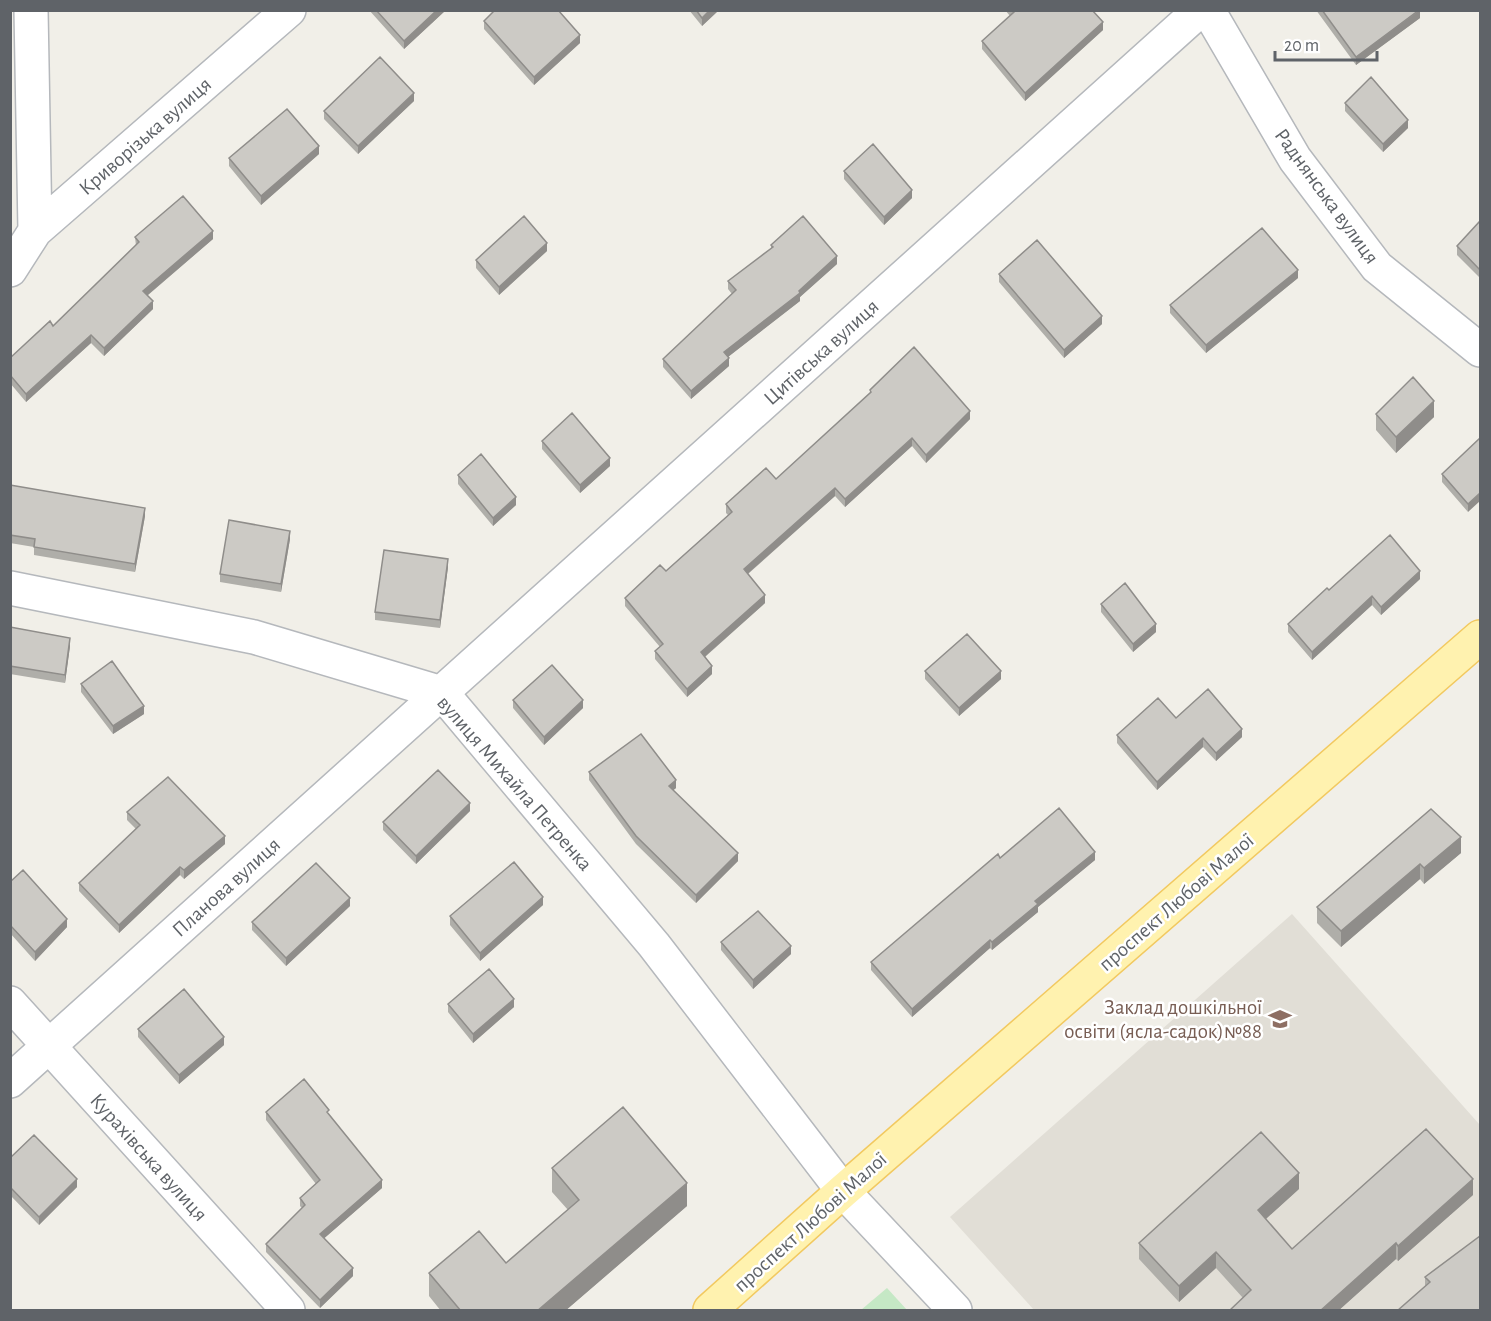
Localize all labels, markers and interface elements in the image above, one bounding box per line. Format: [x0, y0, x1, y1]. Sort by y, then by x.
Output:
scale bar [1275, 24, 1377, 62]
text: 20 m [1284, 37, 1319, 55]
street label: Криворізька вулиця [75, 73, 215, 199]
street label: Раднянська вулиця [1271, 125, 1383, 268]
street label: Цитівська вулиця [760, 296, 883, 409]
street label: вулиця Михайла Петренка [433, 692, 596, 875]
street label: проспект Любові Малої [1095, 830, 1258, 975]
street label: Планова вулиця [168, 834, 284, 941]
place label: Заклад дошкільної освіти (ясла-садок)№88 [1064, 997, 1262, 1042]
school or university icon: Заклад дошкільної освіти (ясла-садок)№88 [1267, 1006, 1293, 1032]
street label: Курахівська вулиця [86, 1089, 211, 1225]
street label: проспект Любові Малої [730, 1148, 891, 1296]

